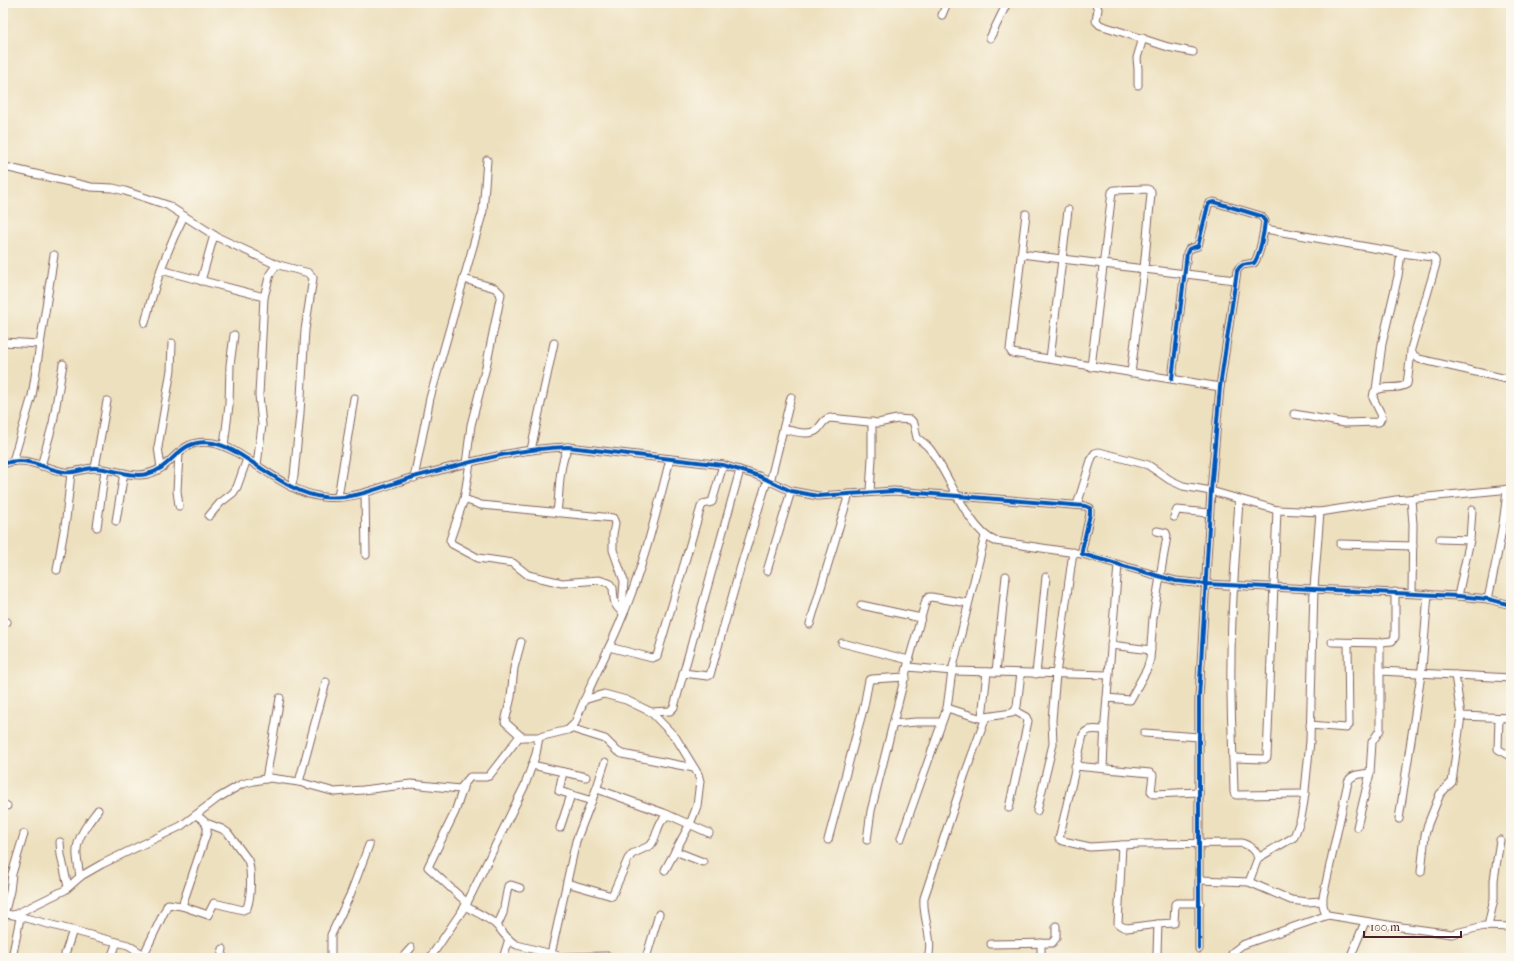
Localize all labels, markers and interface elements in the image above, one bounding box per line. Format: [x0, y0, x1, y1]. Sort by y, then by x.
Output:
scale bar [1364, 913, 1461, 939]
text: 100 m [1370, 920, 1400, 934]

